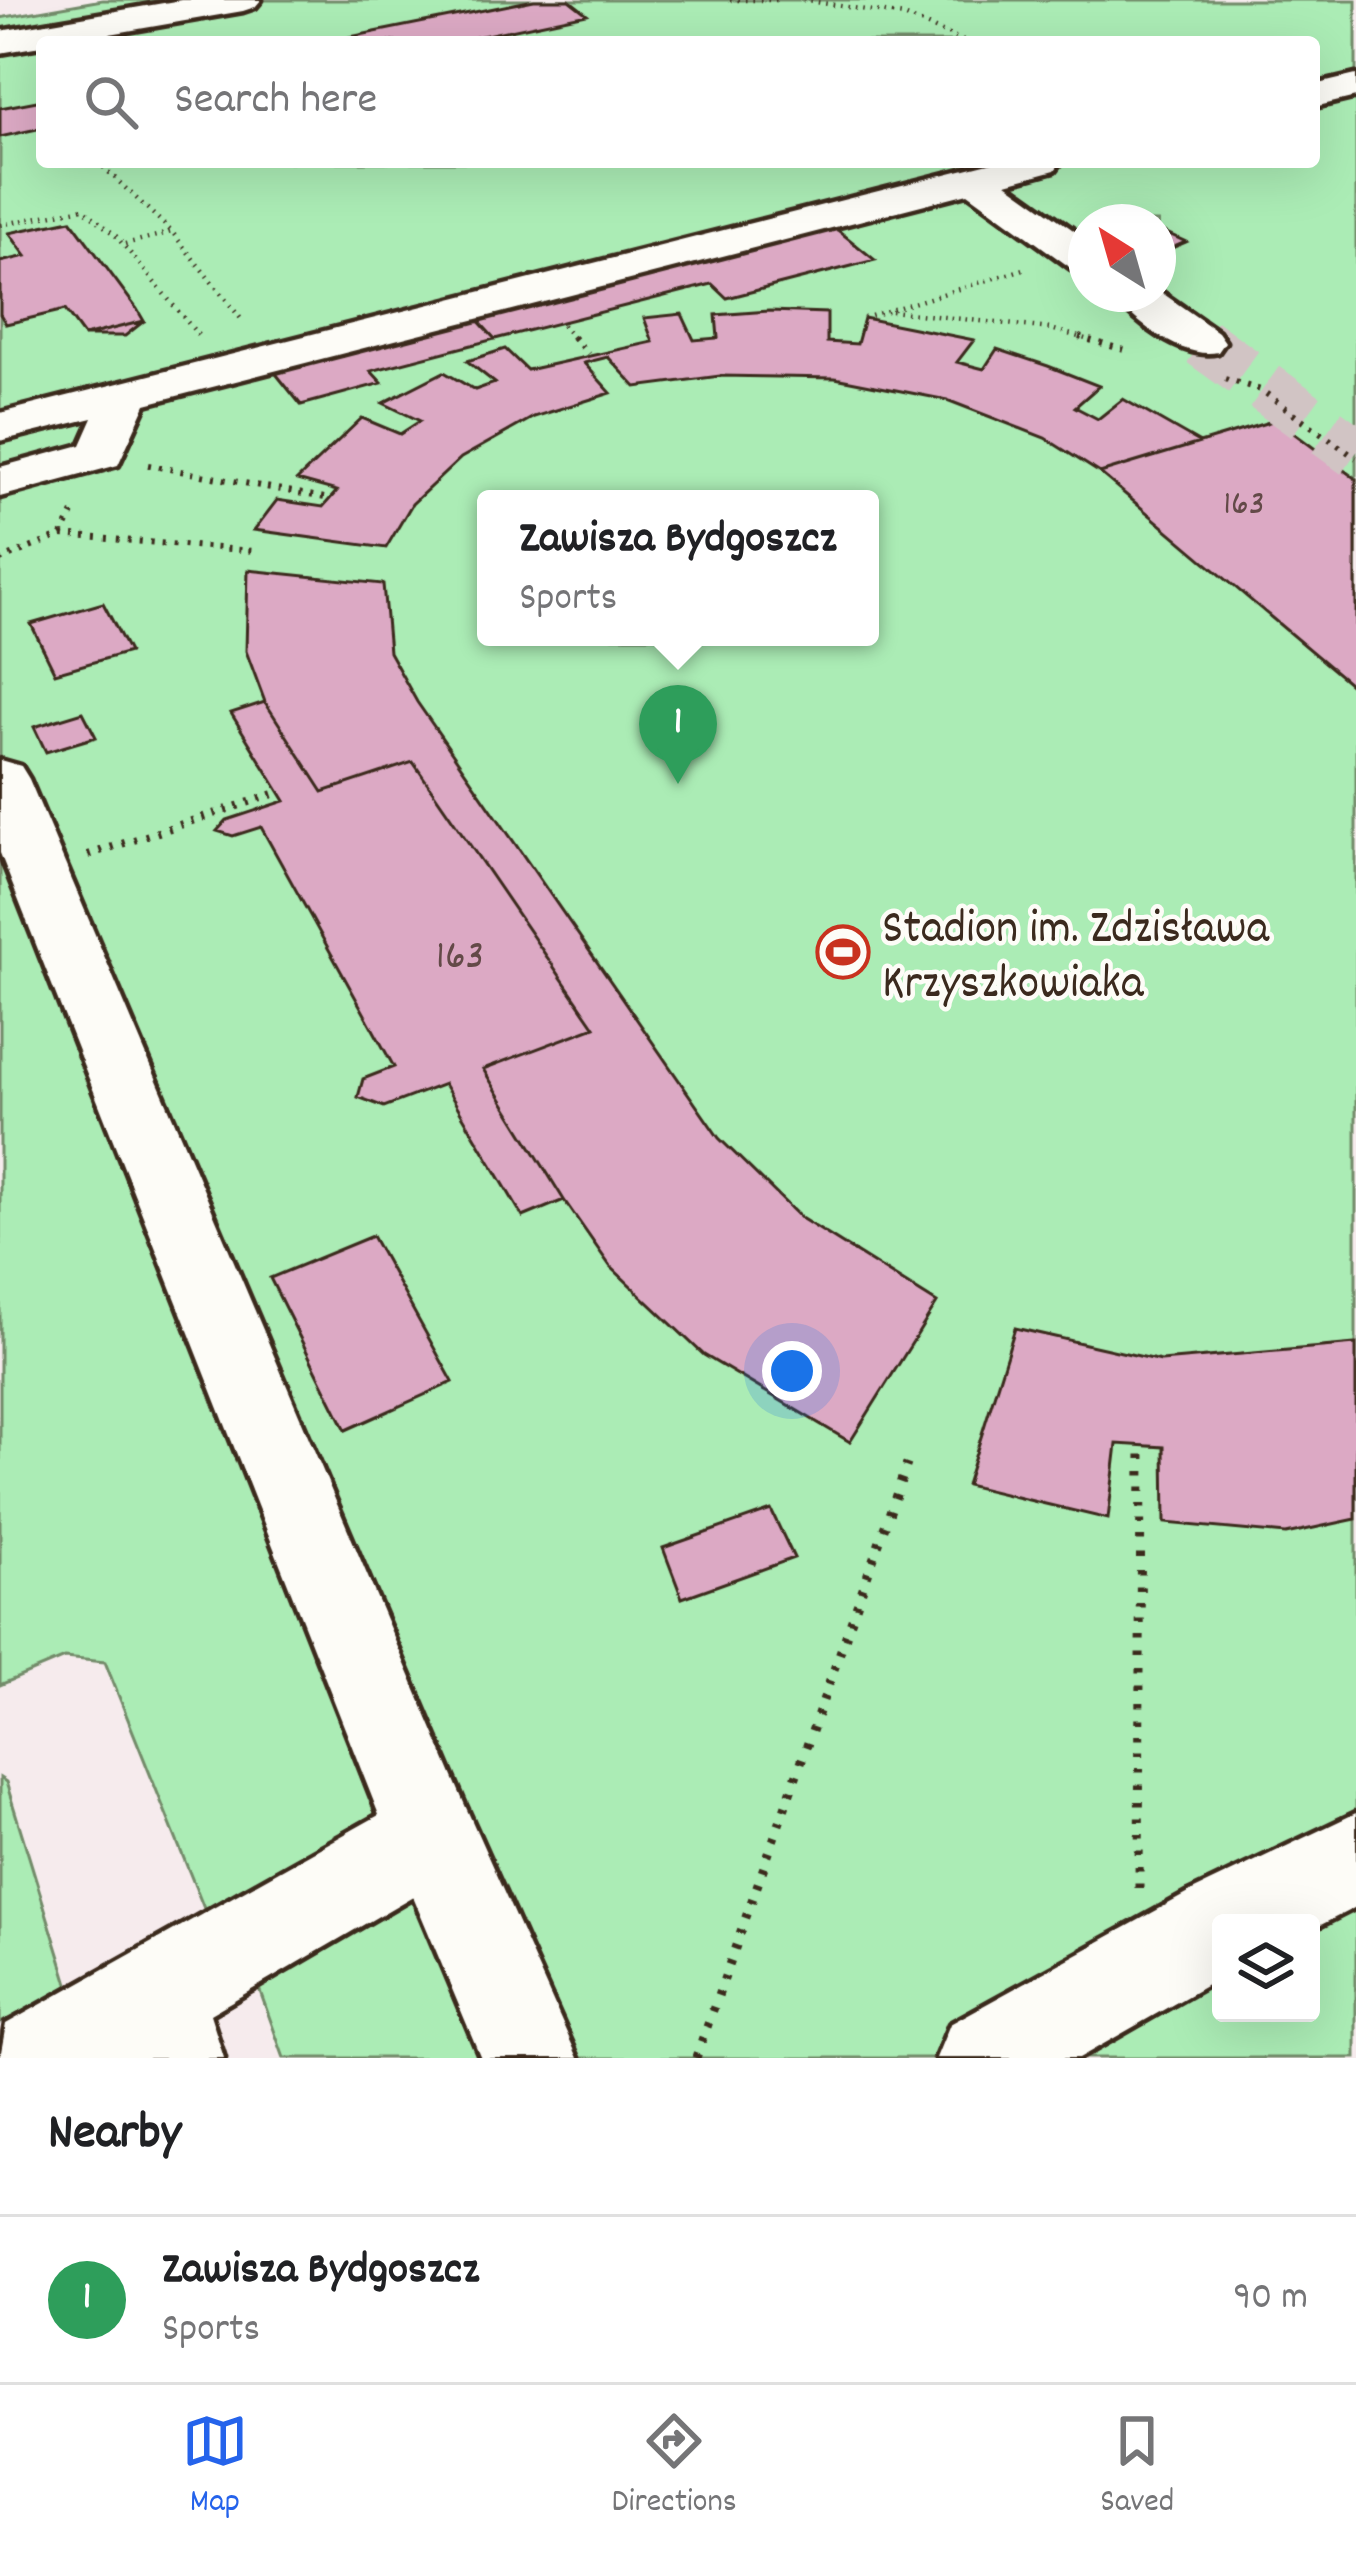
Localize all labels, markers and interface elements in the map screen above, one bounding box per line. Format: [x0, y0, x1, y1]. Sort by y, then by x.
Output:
search box [36, 36, 1320, 168]
icon: search [78, 69, 144, 135]
text: Search here [174, 70, 377, 134]
north arrow [1068, 204, 1176, 312]
house number: 163 [1223, 480, 1265, 532]
popup [477, 490, 879, 646]
text: Zawisza Bydgoszcz [519, 509, 837, 573]
text: Sports [519, 573, 617, 628]
pin: 1 [639, 685, 717, 784]
place label: Stadion im. Zdzisława Krzyszkowiaka [882, 897, 1270, 1021]
sports icon: Stadion im. Zdzisława Krzyszkowiaka [815, 924, 871, 980]
house number: 163 [436, 929, 484, 989]
your location [762, 1341, 822, 1401]
map controls [1212, 1914, 1320, 2022]
button: layers [1212, 1914, 1320, 2022]
text: Nearby [48, 2100, 181, 2172]
text: Zawisza Bydgoszcz [162, 2240, 479, 2304]
text: 1 [83, 2272, 91, 2327]
text: 90 m [1233, 2272, 1308, 2327]
text: Sports [162, 2304, 260, 2359]
tab: Map [182, 2408, 248, 2527]
tab: Directions [612, 2408, 737, 2527]
tab: Saved [1100, 2408, 1174, 2527]

